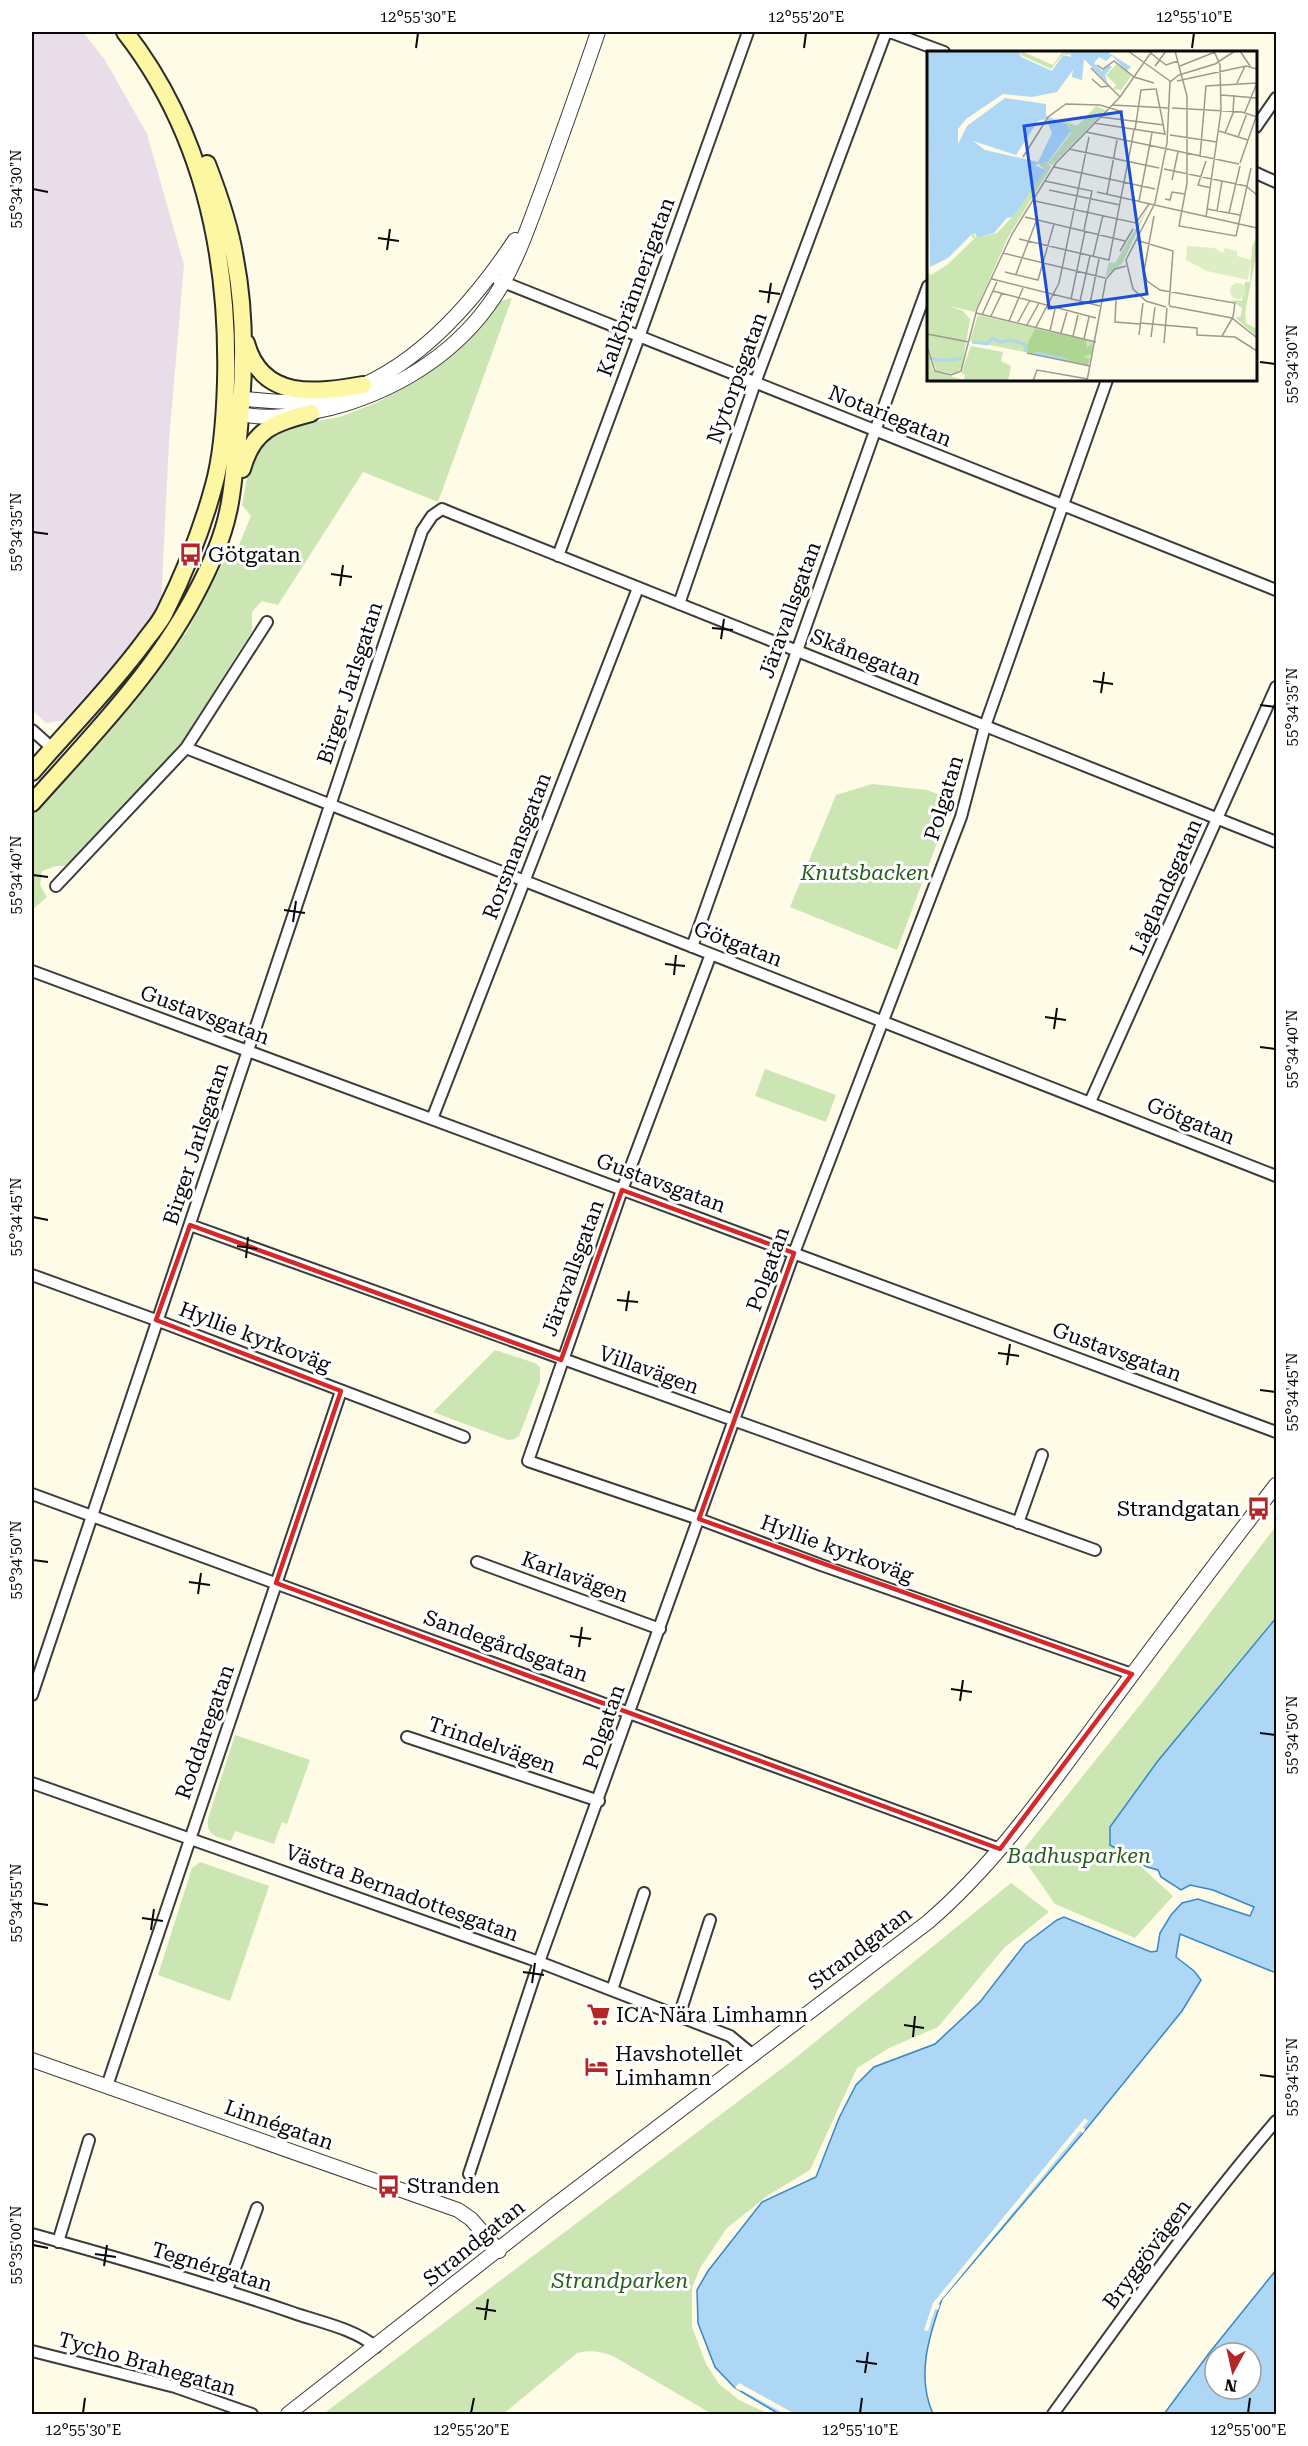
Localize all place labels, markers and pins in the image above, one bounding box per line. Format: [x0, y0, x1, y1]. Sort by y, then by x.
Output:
bus stop icon: Götgatan [177, 542, 203, 568]
place label: Götgatan [208, 543, 301, 567]
bus stop icon: Strandgatan [1245, 1496, 1271, 1522]
place label: Strandgatan [1117, 1497, 1240, 1521]
supermarket icon: ICA Nära Limhamn [585, 2002, 611, 2028]
place label: ICA Nära Limhamn [616, 2003, 809, 2027]
place label: Havshotellet Limhamn [615, 2042, 743, 2090]
hotel icon: Havshotellet Limhamn [584, 2053, 610, 2079]
bus stop icon: Stranden [376, 2173, 402, 2199]
place label: Stranden [407, 2174, 500, 2198]

